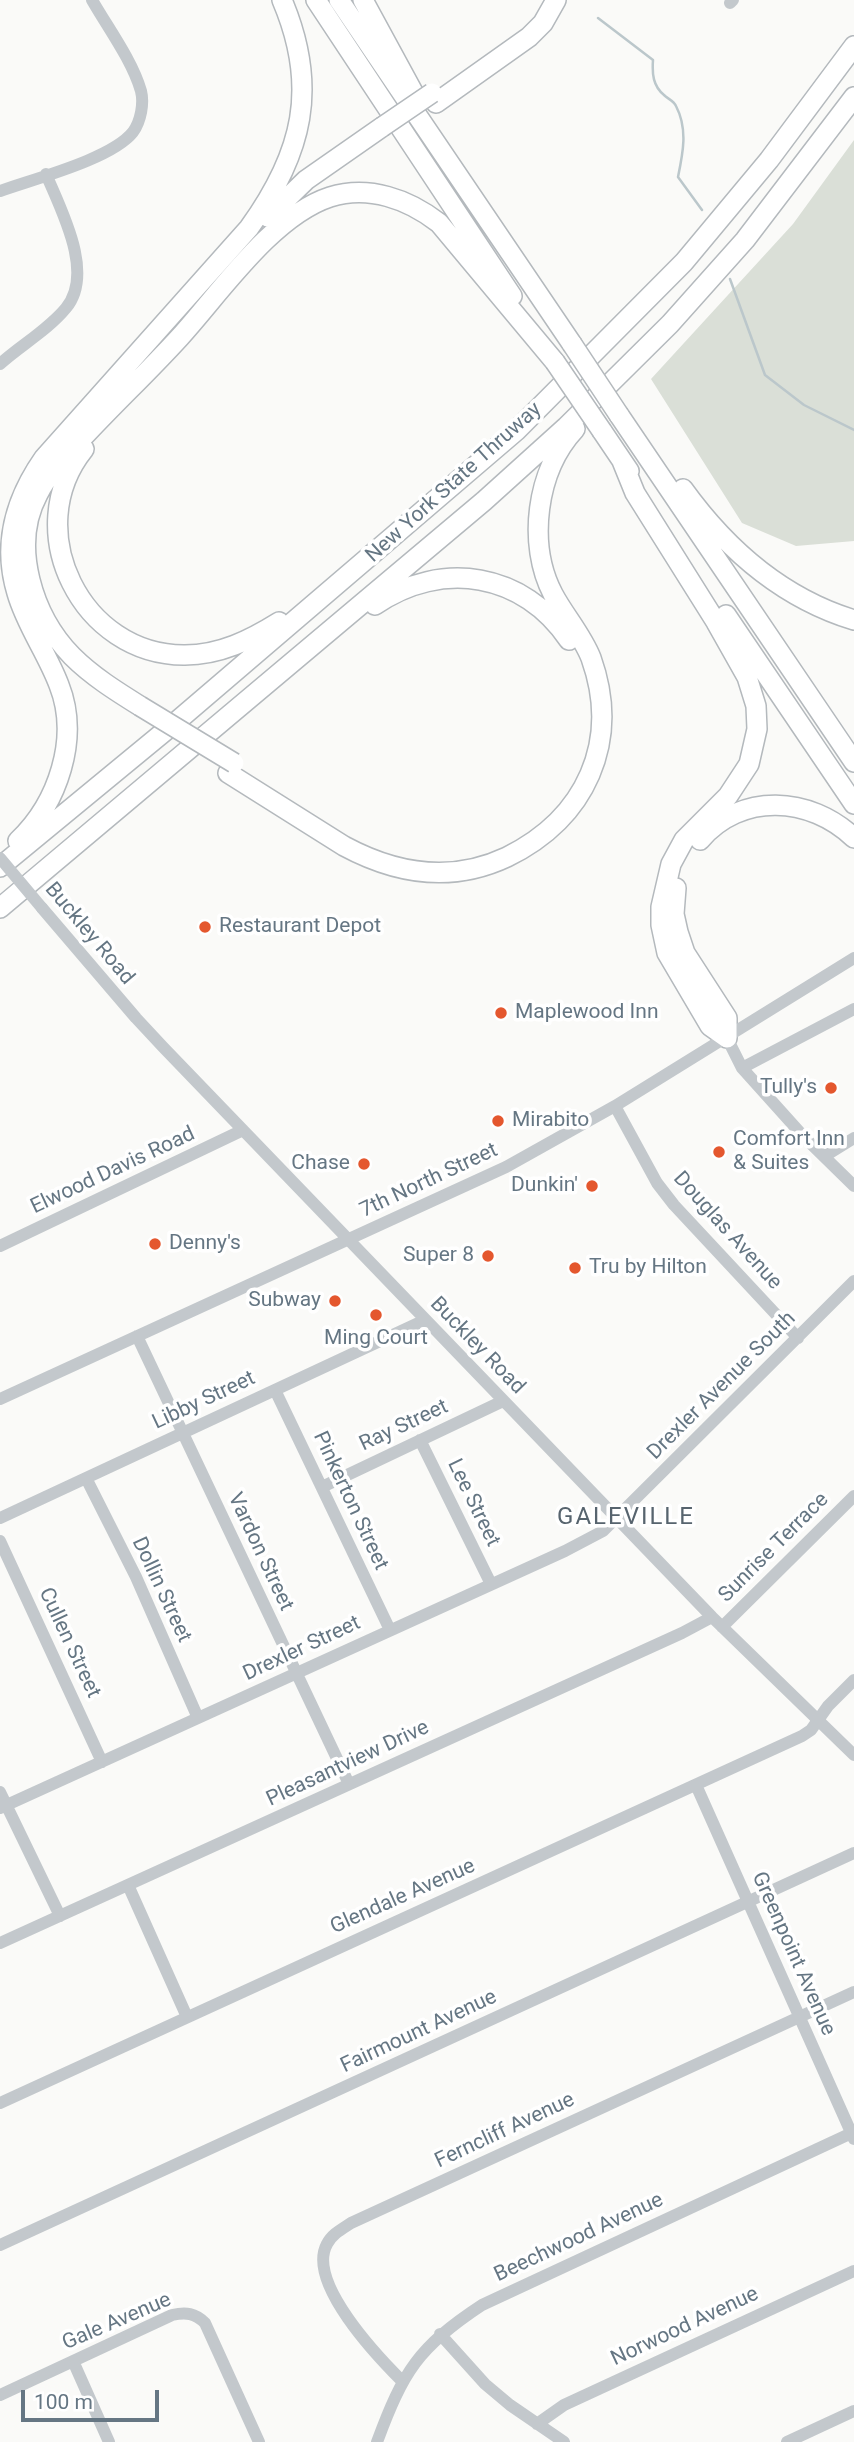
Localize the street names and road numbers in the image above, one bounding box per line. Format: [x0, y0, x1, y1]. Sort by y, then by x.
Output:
street label: New York State Thruway [361, 397, 547, 569]
street label: Buckley Road [39, 878, 139, 990]
street label: Elwood Davis Road [27, 1122, 199, 1220]
street label: 7th North Street [356, 1138, 502, 1224]
street label: Douglas Avenue [667, 1167, 787, 1295]
street label: Buckley Road [424, 1292, 530, 1400]
street label: Drexler Avenue South [643, 1307, 801, 1465]
street label: Libby Street [149, 1366, 259, 1436]
street label: Ray Street [356, 1395, 452, 1457]
street label: Pinkerton Street [307, 1428, 393, 1574]
street label: Lee Street [441, 1455, 505, 1551]
street label: Sunrise Terrace [714, 1488, 834, 1608]
street label: Vardon Street [222, 1489, 298, 1615]
street label: Dollin Street [126, 1533, 196, 1647]
street label: Cullen Street [32, 1584, 106, 1702]
street label: Drexler Street [239, 1611, 365, 1687]
street label: Pleasantview Drive [263, 1715, 433, 1813]
street label: Glendale Avenue [327, 1854, 479, 1940]
street label: Greenpoint Avenue [746, 1868, 840, 2040]
street label: Fairmount Avenue [337, 1985, 501, 2079]
street label: Ferncliff Avenue [431, 2088, 579, 2174]
street label: Beechwood Avenue [491, 2188, 667, 2288]
street label: Norwood Avenue [607, 2282, 763, 2372]
street label: Gale Avenue [59, 2288, 175, 2356]

